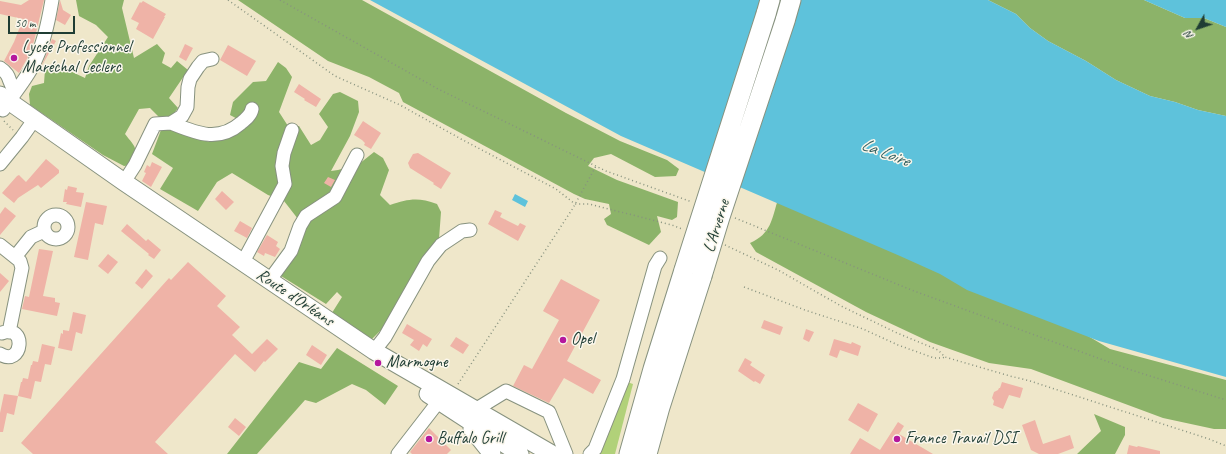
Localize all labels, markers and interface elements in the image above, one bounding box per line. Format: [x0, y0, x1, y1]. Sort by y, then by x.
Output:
scale bar [10, 8, 77, 34]
north arrow [1178, 8, 1218, 48]
text: 50 m [15, 15, 35, 31]
text: N [1181, 29, 1196, 43]
place label: Lycée Professionnel Maréchal Leclerc [22, 38, 131, 78]
marker: Lycée Professionnel Maréchal Leclerc [9, 53, 19, 63]
water label: La Loire [858, 134, 912, 172]
street label: L'Arverne [699, 197, 735, 255]
street label: Route d'Orléans [252, 265, 338, 331]
place label: Opel [571, 330, 594, 350]
marker: Opel [558, 335, 568, 345]
place label: Marmogne [386, 353, 447, 373]
marker: Marmogne [373, 358, 383, 368]
place label: Buffalo Grill [437, 429, 504, 449]
place label: France Travail DSI [905, 429, 1017, 449]
marker: Buffalo Grill [424, 434, 434, 444]
marker: France Travail DSI [892, 434, 902, 444]

